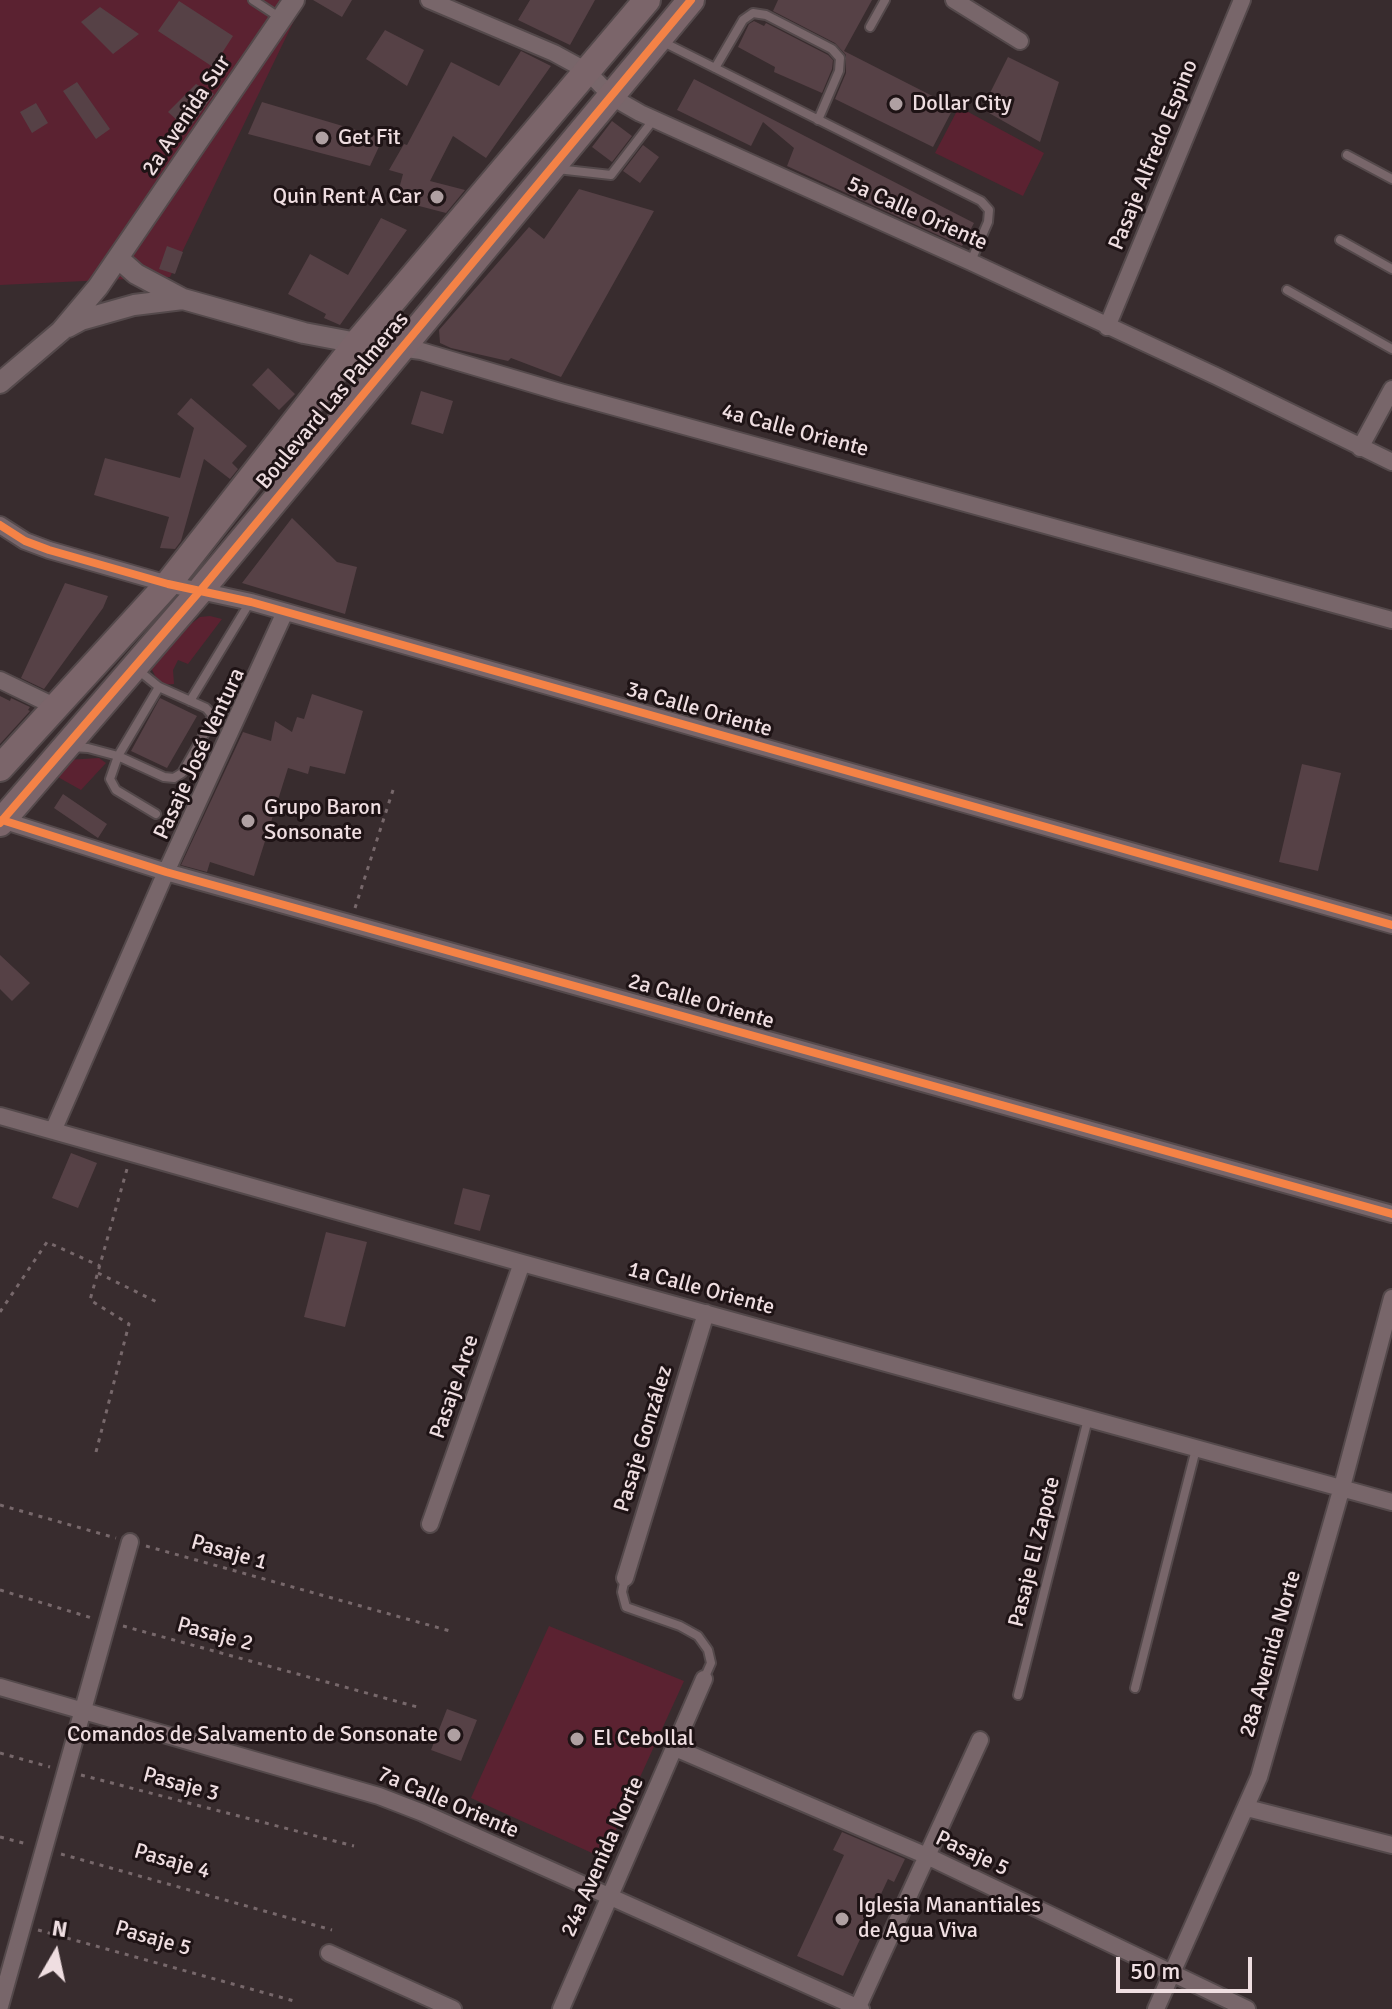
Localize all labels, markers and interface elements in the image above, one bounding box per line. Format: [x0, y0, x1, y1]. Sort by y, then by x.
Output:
street label: 2a Avenida Sur [137, 51, 237, 181]
street label: Pasaje Alfredo Espino [1104, 56, 1204, 254]
place label: Dollar City [912, 91, 1012, 117]
marker: Dollar City [887, 95, 905, 113]
place label: Get Fit [338, 125, 401, 151]
marker: Get Fit [313, 129, 331, 147]
street label: 5a Calle Oriente [843, 171, 991, 257]
place label: Quin Rent A Car [273, 184, 421, 210]
marker: Quin Rent A Car [428, 188, 446, 206]
street label: Boulevard Las Palmeras [251, 307, 415, 495]
street label: 4a Calle Oriente [719, 399, 871, 463]
street label: Pasaje José Ventura [149, 664, 251, 844]
street label: 3a Calle Oriente [623, 677, 775, 743]
place label: Grupo Baron Sonsonate [264, 795, 382, 846]
marker: Grupo Baron Sonsonate [239, 812, 257, 830]
street label: 2a Calle Oriente [625, 969, 777, 1035]
street label: 1a Calle Oriente [625, 1257, 777, 1321]
street label: Pasaje Arce [425, 1331, 485, 1443]
street label: Pasaje González [609, 1363, 679, 1515]
street label: Pasaje El Zapote [1004, 1474, 1066, 1630]
street label: Pasaje 1 [188, 1530, 270, 1576]
street label: 28a Avenida Norte [1235, 1567, 1307, 1741]
street label: Pasaje 2 [174, 1612, 256, 1658]
place label: Comandos de Salvamento de Sonsonate [67, 1722, 438, 1748]
marker: Comandos de Salvamento de Sonsonate [445, 1726, 463, 1744]
place label: El Cebollal [593, 1726, 694, 1752]
marker: El Cebollal [568, 1730, 586, 1748]
street label: 7a Calle Oriente [373, 1761, 523, 1845]
street label: Pasaje 3 [140, 1762, 222, 1808]
street label: 24a Avenida Norte [556, 1773, 650, 1941]
street label: Pasaje 5 [931, 1826, 1013, 1882]
street label: Pasaje 4 [131, 1839, 213, 1885]
place label: Iglesia Manantiales de Agua Viva [858, 1893, 1041, 1944]
marker: Iglesia Manantiales de Agua Viva [833, 1910, 851, 1928]
north arrow [16, 1913, 96, 1993]
text: N [50, 1914, 70, 1943]
street label: Pasaje 5 [112, 1916, 194, 1962]
scale bar [1120, 1941, 1256, 1991]
text: 50 m [1130, 1956, 1180, 1986]

